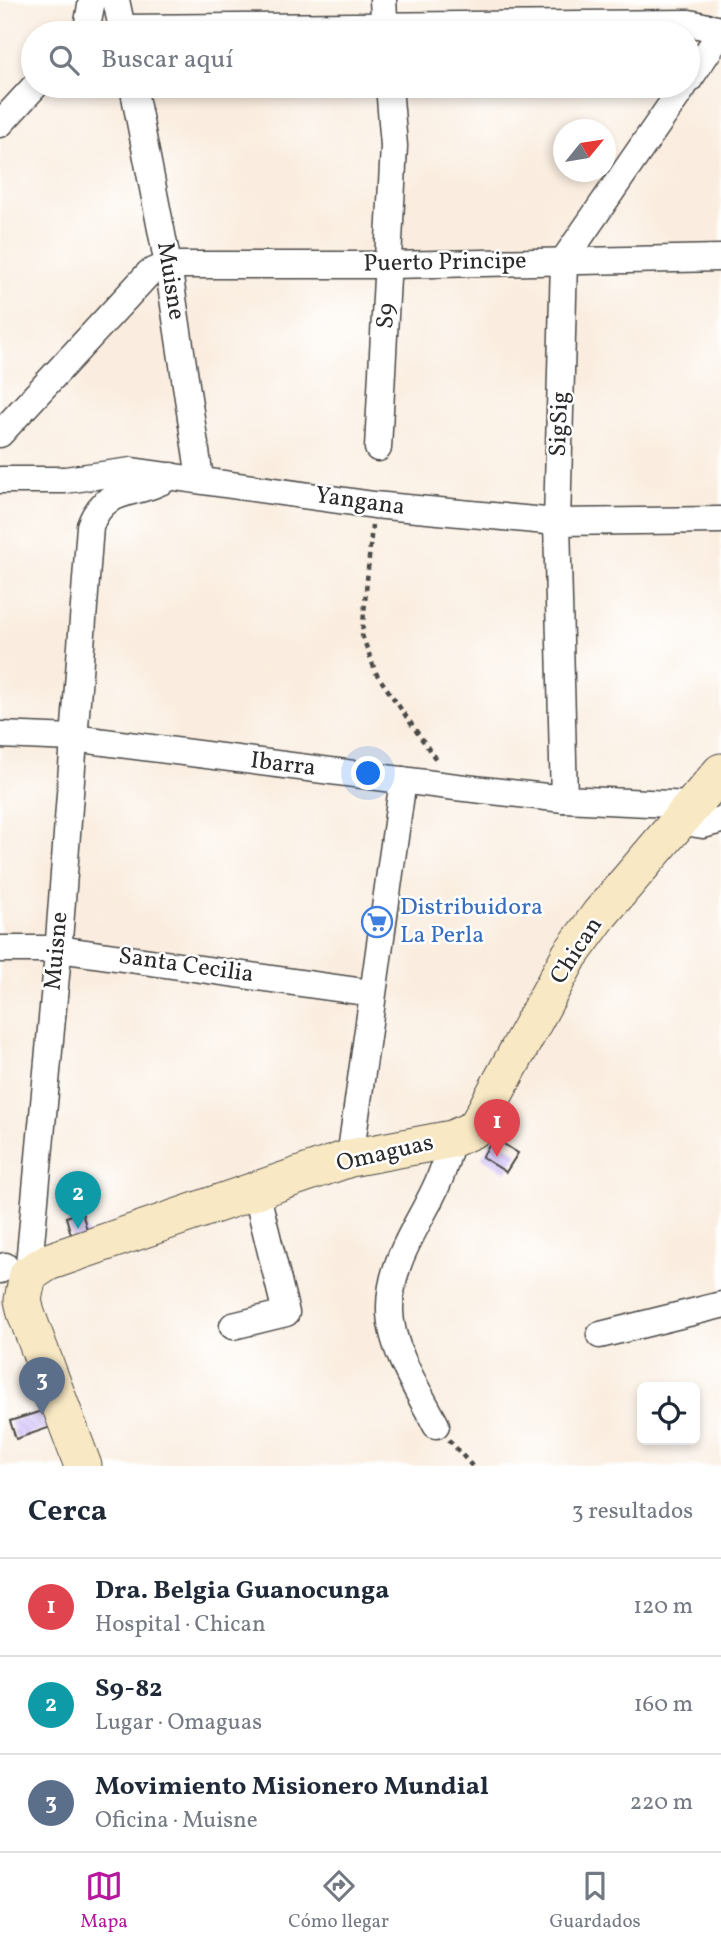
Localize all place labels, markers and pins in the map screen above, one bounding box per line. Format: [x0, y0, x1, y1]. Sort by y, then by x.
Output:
place label: Distribuidora La Perla [400, 891, 543, 953]
supermarket icon: Distribuidora La Perla [360, 905, 394, 939]
pin: 1 [474, 1099, 520, 1157]
pin: 2 [55, 1171, 101, 1229]
pin: 3 [19, 1357, 65, 1415]

